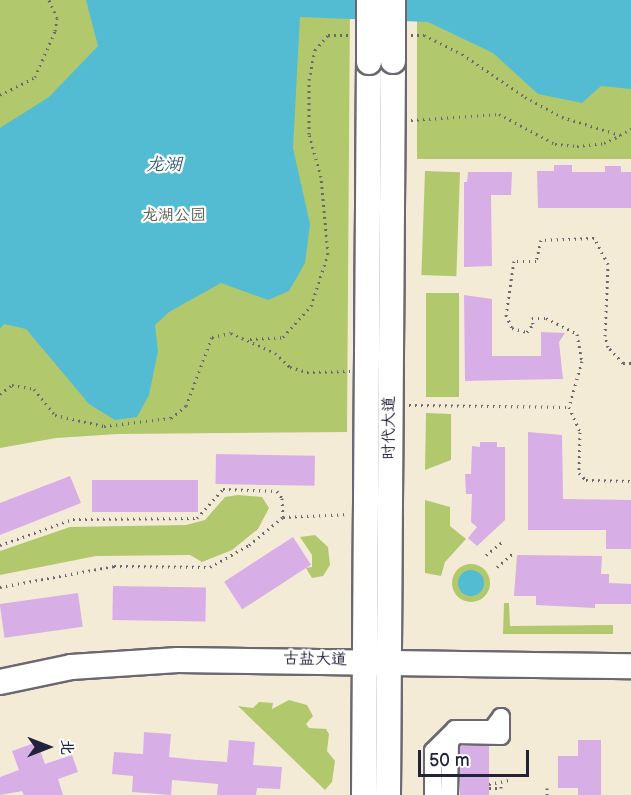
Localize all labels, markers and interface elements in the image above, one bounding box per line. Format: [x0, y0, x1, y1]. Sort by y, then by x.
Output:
water label: 龙湖 [146, 154, 182, 176]
park label: 龙湖公园 [142, 206, 206, 226]
street label: 时代大道 [380, 396, 400, 460]
street label: 古盐大道 [283, 650, 347, 670]
north arrow [18, 717, 78, 777]
scale bar [421, 738, 532, 776]
text: 北 [57, 739, 76, 755]
text: 50 m [429, 750, 470, 771]

